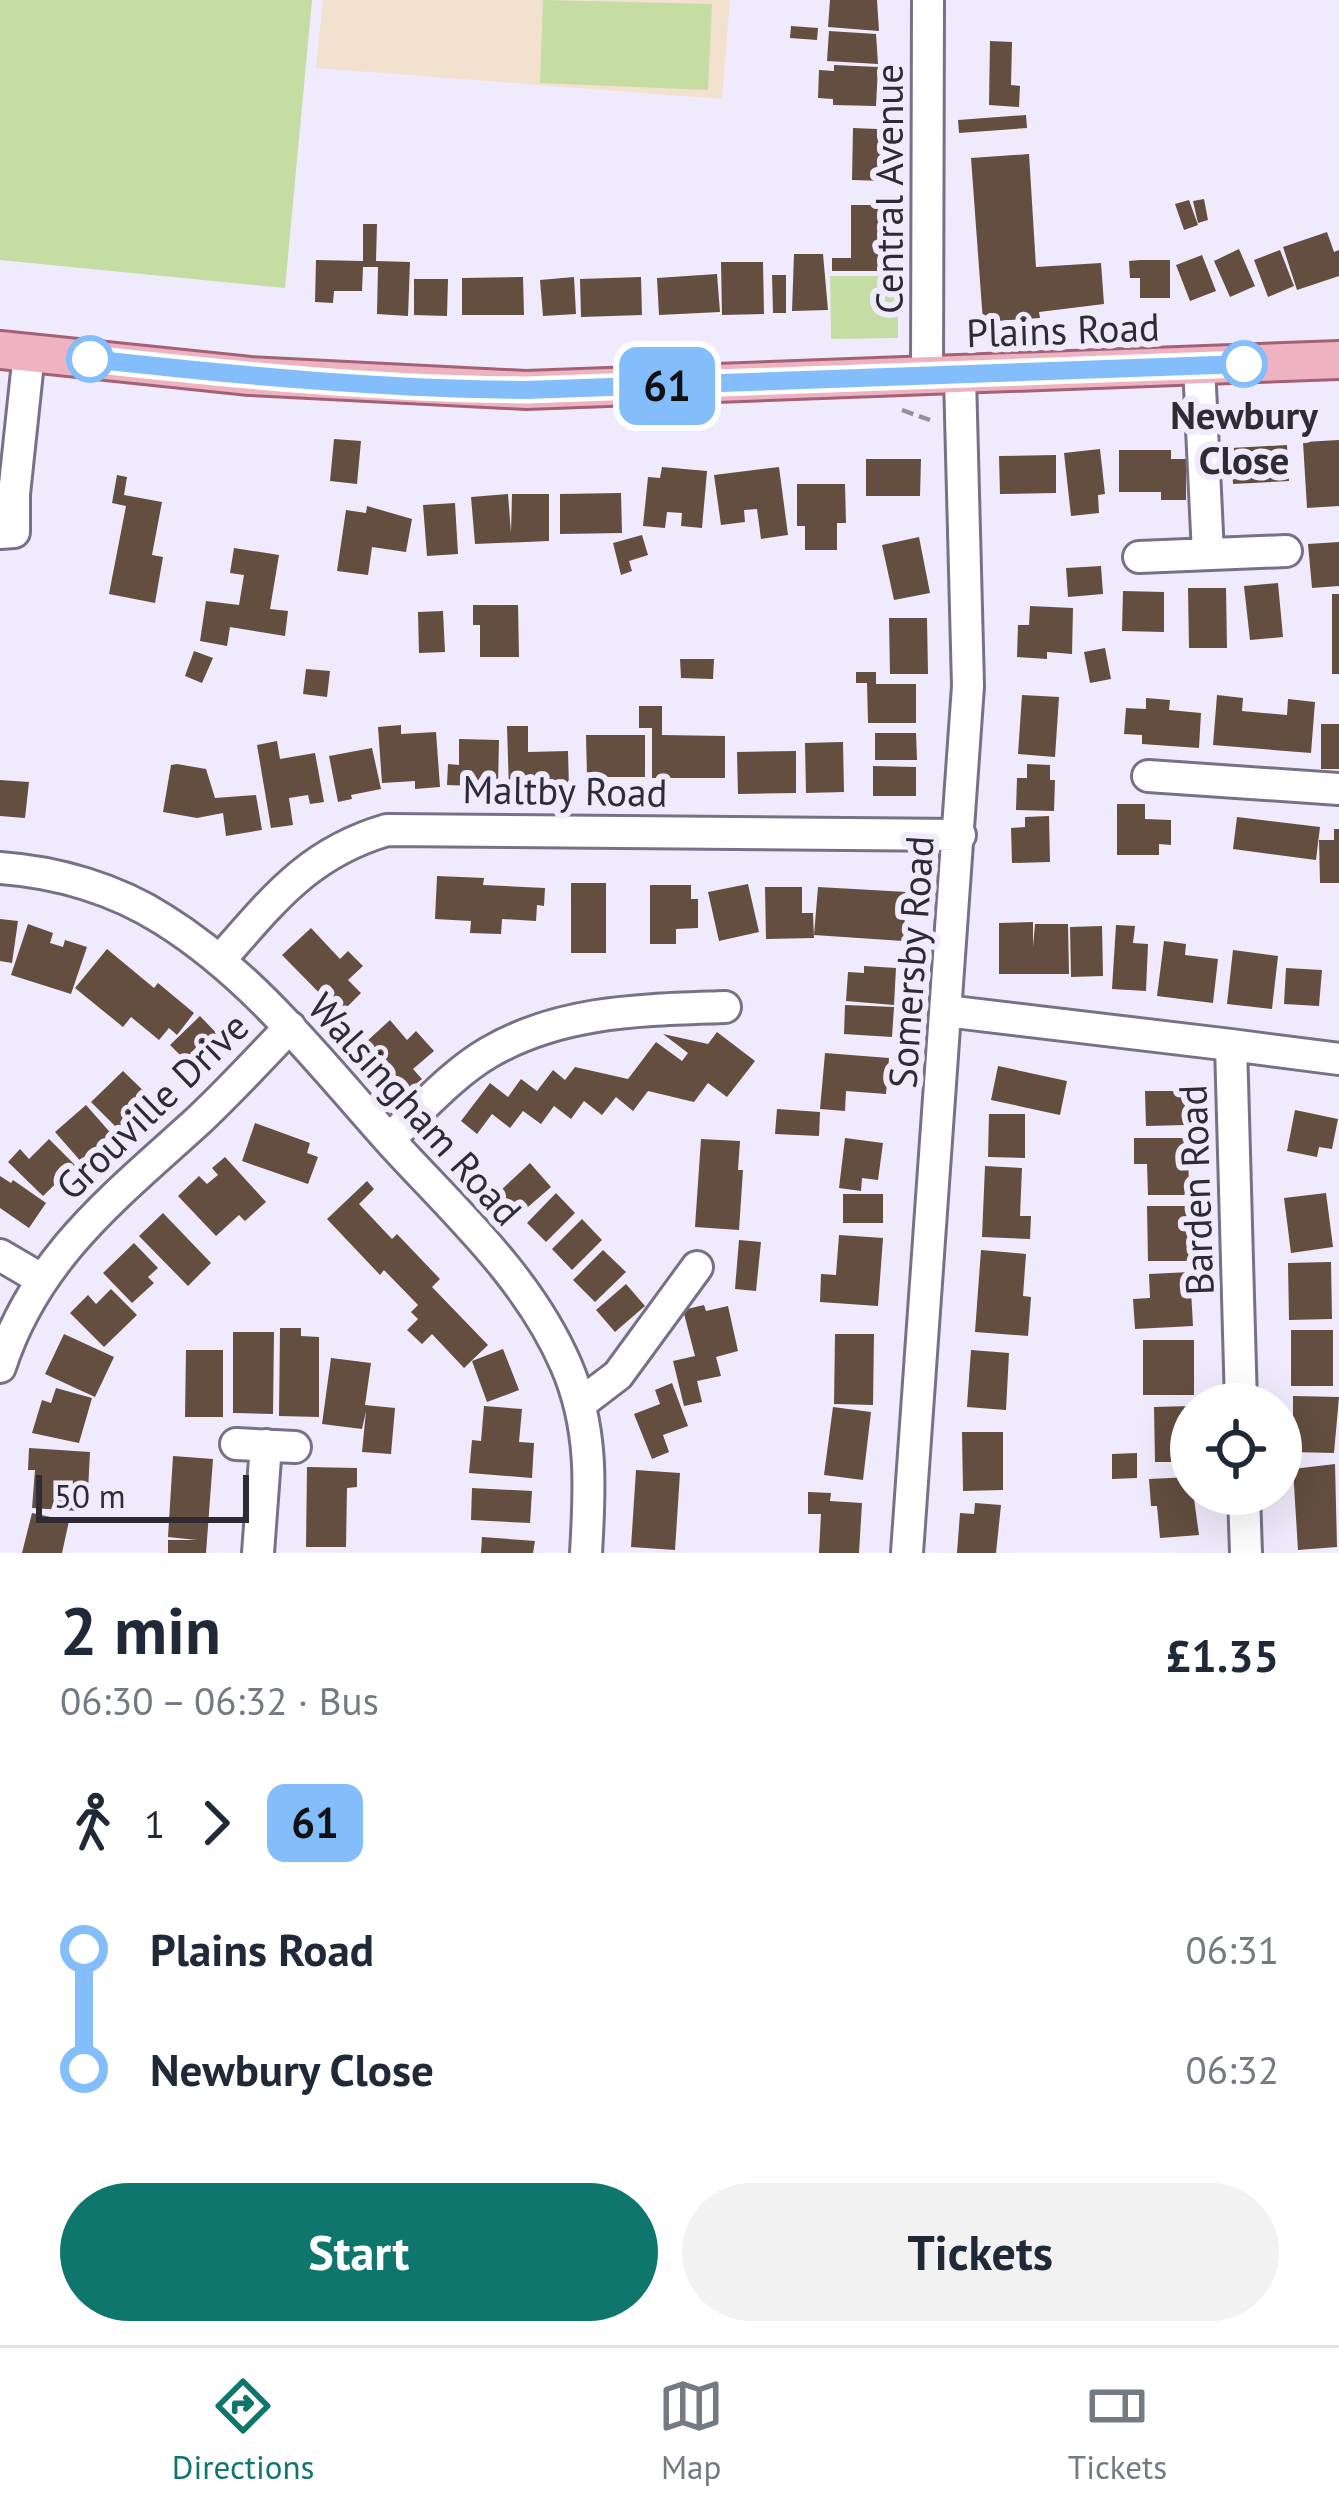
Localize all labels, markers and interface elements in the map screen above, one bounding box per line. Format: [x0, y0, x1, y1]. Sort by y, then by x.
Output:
street label: Central Avenue [863, 64, 914, 314]
street label: Plains Road [965, 301, 1161, 358]
unlabelled marker [68, 337, 112, 381]
marker: Newbury Close [1222, 342, 1266, 386]
line badge: 61 [613, 347, 721, 425]
text: 61 [643, 358, 691, 413]
place label: Newbury Close [1170, 389, 1318, 485]
street label: Maltby Road [462, 763, 668, 818]
street label: Somersby Road [876, 834, 945, 1090]
street label: Walsingham Road [297, 982, 533, 1236]
street label: Grouville Drive [44, 1001, 259, 1210]
street label: Barden Road [1166, 1084, 1225, 1296]
map controls [1170, 1383, 1302, 1515]
button: locate [1170, 1383, 1302, 1515]
scale bar [36, 1469, 249, 1522]
text: 50 m [54, 1474, 126, 1517]
text: 2 min [60, 1587, 221, 1672]
text: £1.35 [1166, 1626, 1279, 1684]
text: 06:30 – 06:32 · Bus [60, 1675, 379, 1726]
icon: walk [60, 1790, 126, 1856]
icon: forward [183, 1790, 249, 1856]
text: 61 [291, 1795, 339, 1850]
text: 1 [144, 1798, 165, 1849]
text: Plains Road [150, 1920, 374, 1978]
text: 06:31 [1185, 1924, 1279, 1975]
text: Newbury Close [150, 2040, 434, 2098]
text: 06:32 [1185, 2044, 1279, 2095]
button: Start [60, 2183, 658, 2321]
button: Tickets [682, 2183, 1279, 2321]
tab: Directions [172, 2373, 314, 2488]
tab: Map [658, 2373, 724, 2488]
tab: Tickets [1068, 2373, 1167, 2488]

